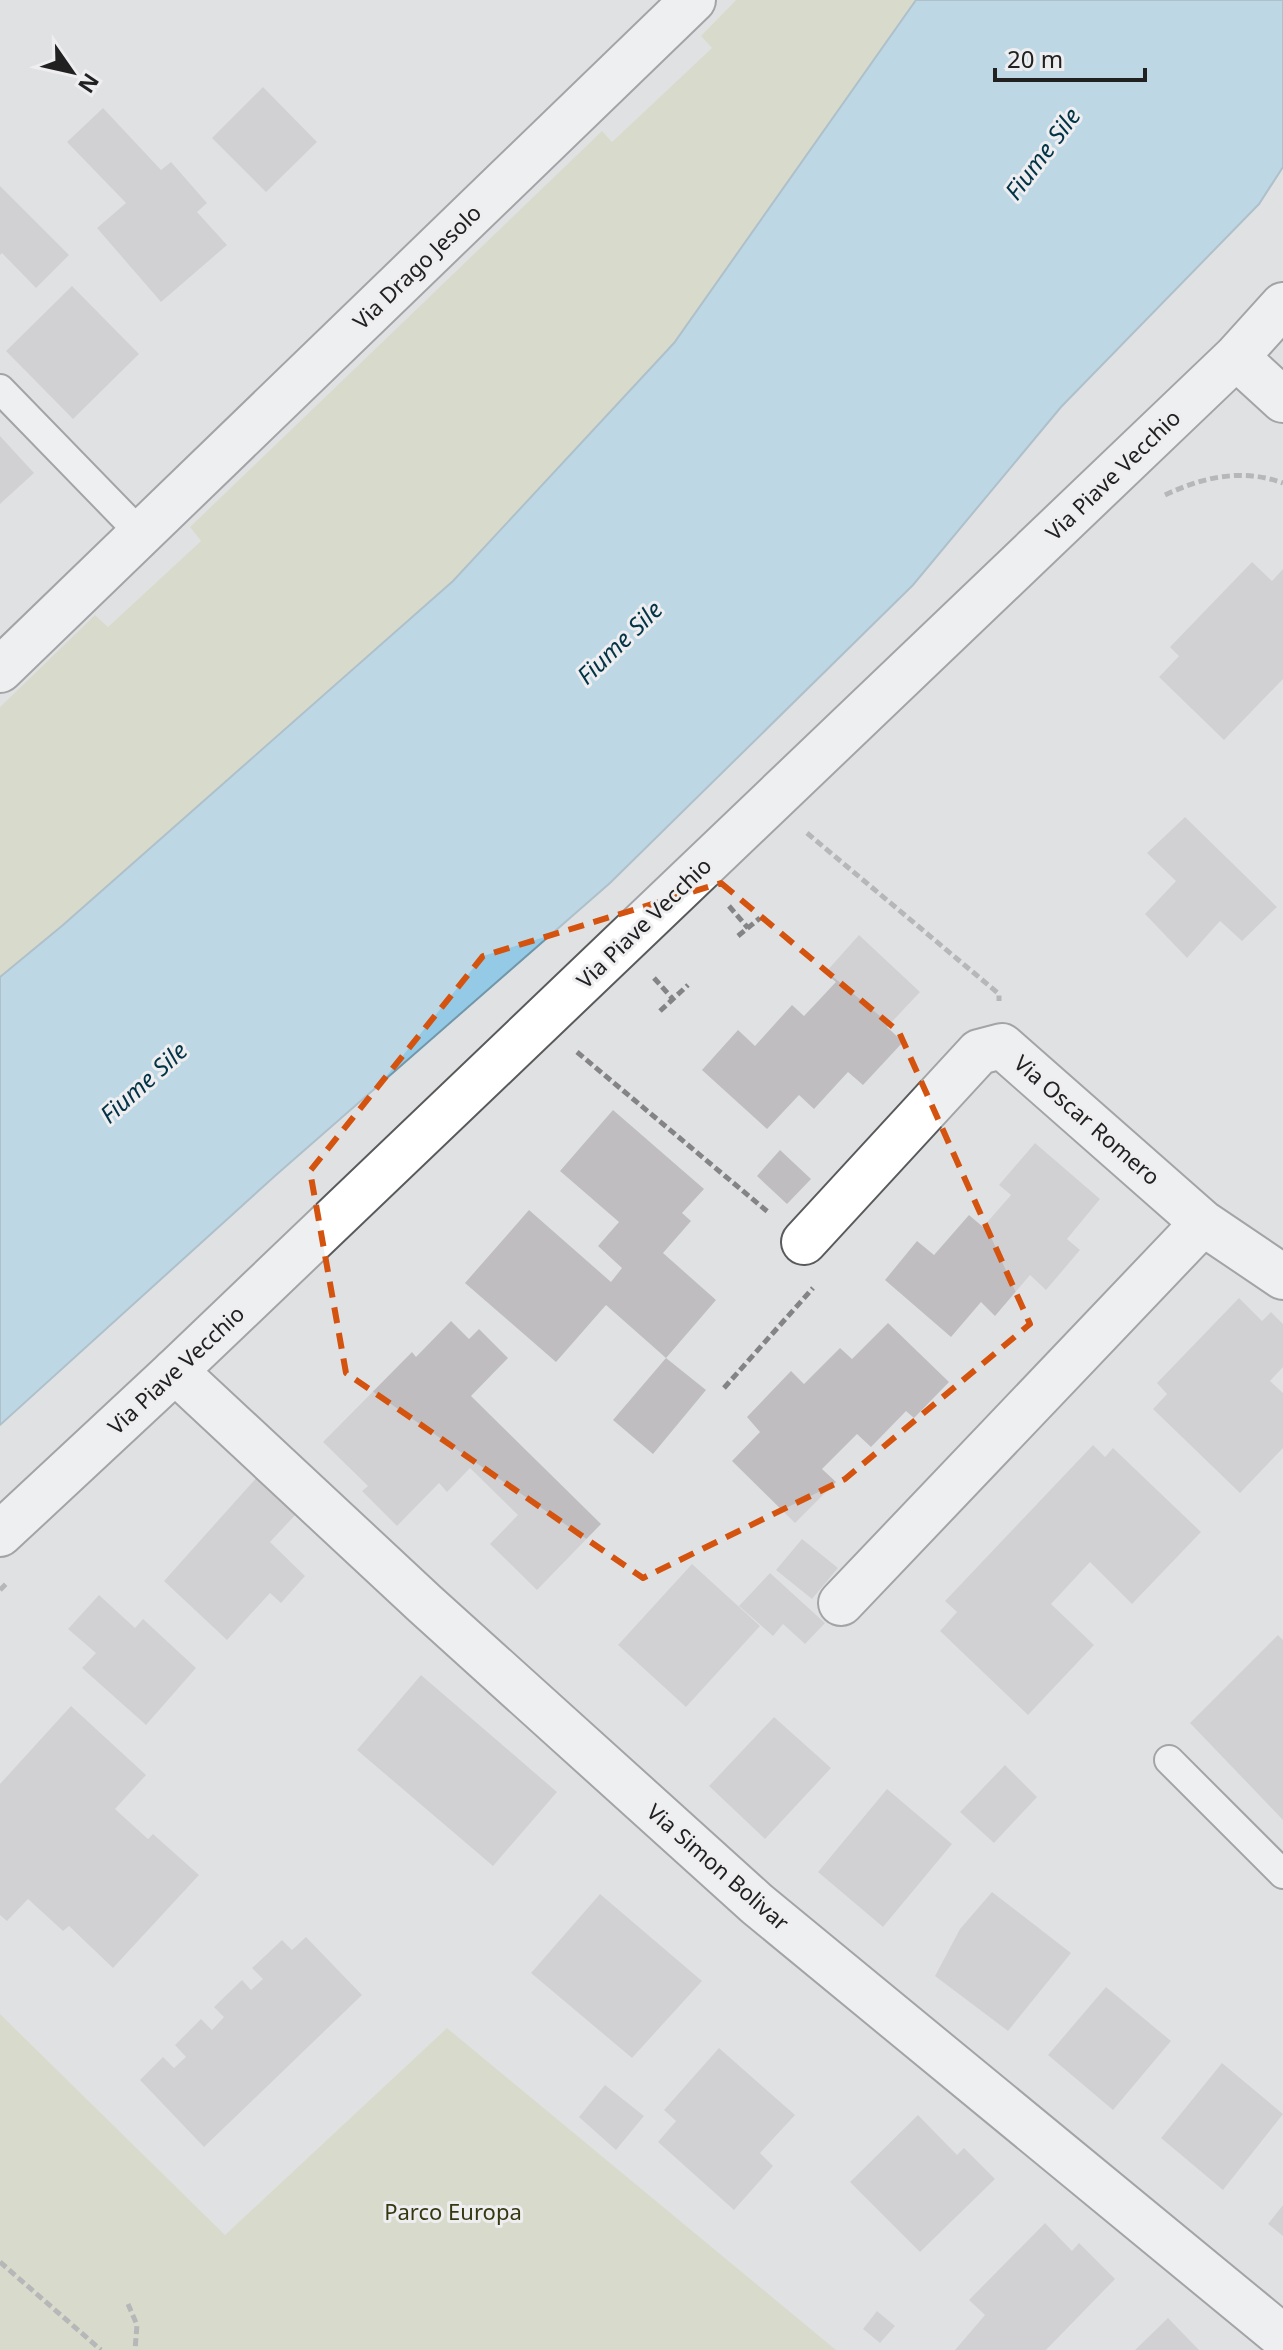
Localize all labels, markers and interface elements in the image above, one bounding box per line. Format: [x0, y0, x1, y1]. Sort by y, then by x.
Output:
north arrow [32, 32, 112, 112]
scale bar [995, 32, 1145, 82]
text: 20 m [1007, 42, 1063, 75]
text: N [72, 68, 107, 100]
water label: Fiume Sile [996, 100, 1087, 206]
street label: Via Drago Jesolo [346, 197, 487, 335]
street label: Via Piave Vecchio [1038, 402, 1186, 546]
water label: Fiume Sile [569, 593, 669, 691]
street label: Via Piave Vecchio [569, 850, 717, 994]
water label: Fiume Sile [92, 1034, 194, 1130]
street label: Via Oscar Romero [1008, 1047, 1167, 1191]
street label: Via Piave Vecchio [101, 1298, 250, 1440]
street label: Via Simon Bolivar [641, 1796, 796, 1936]
park label: Parco Europa [384, 2196, 522, 2226]

